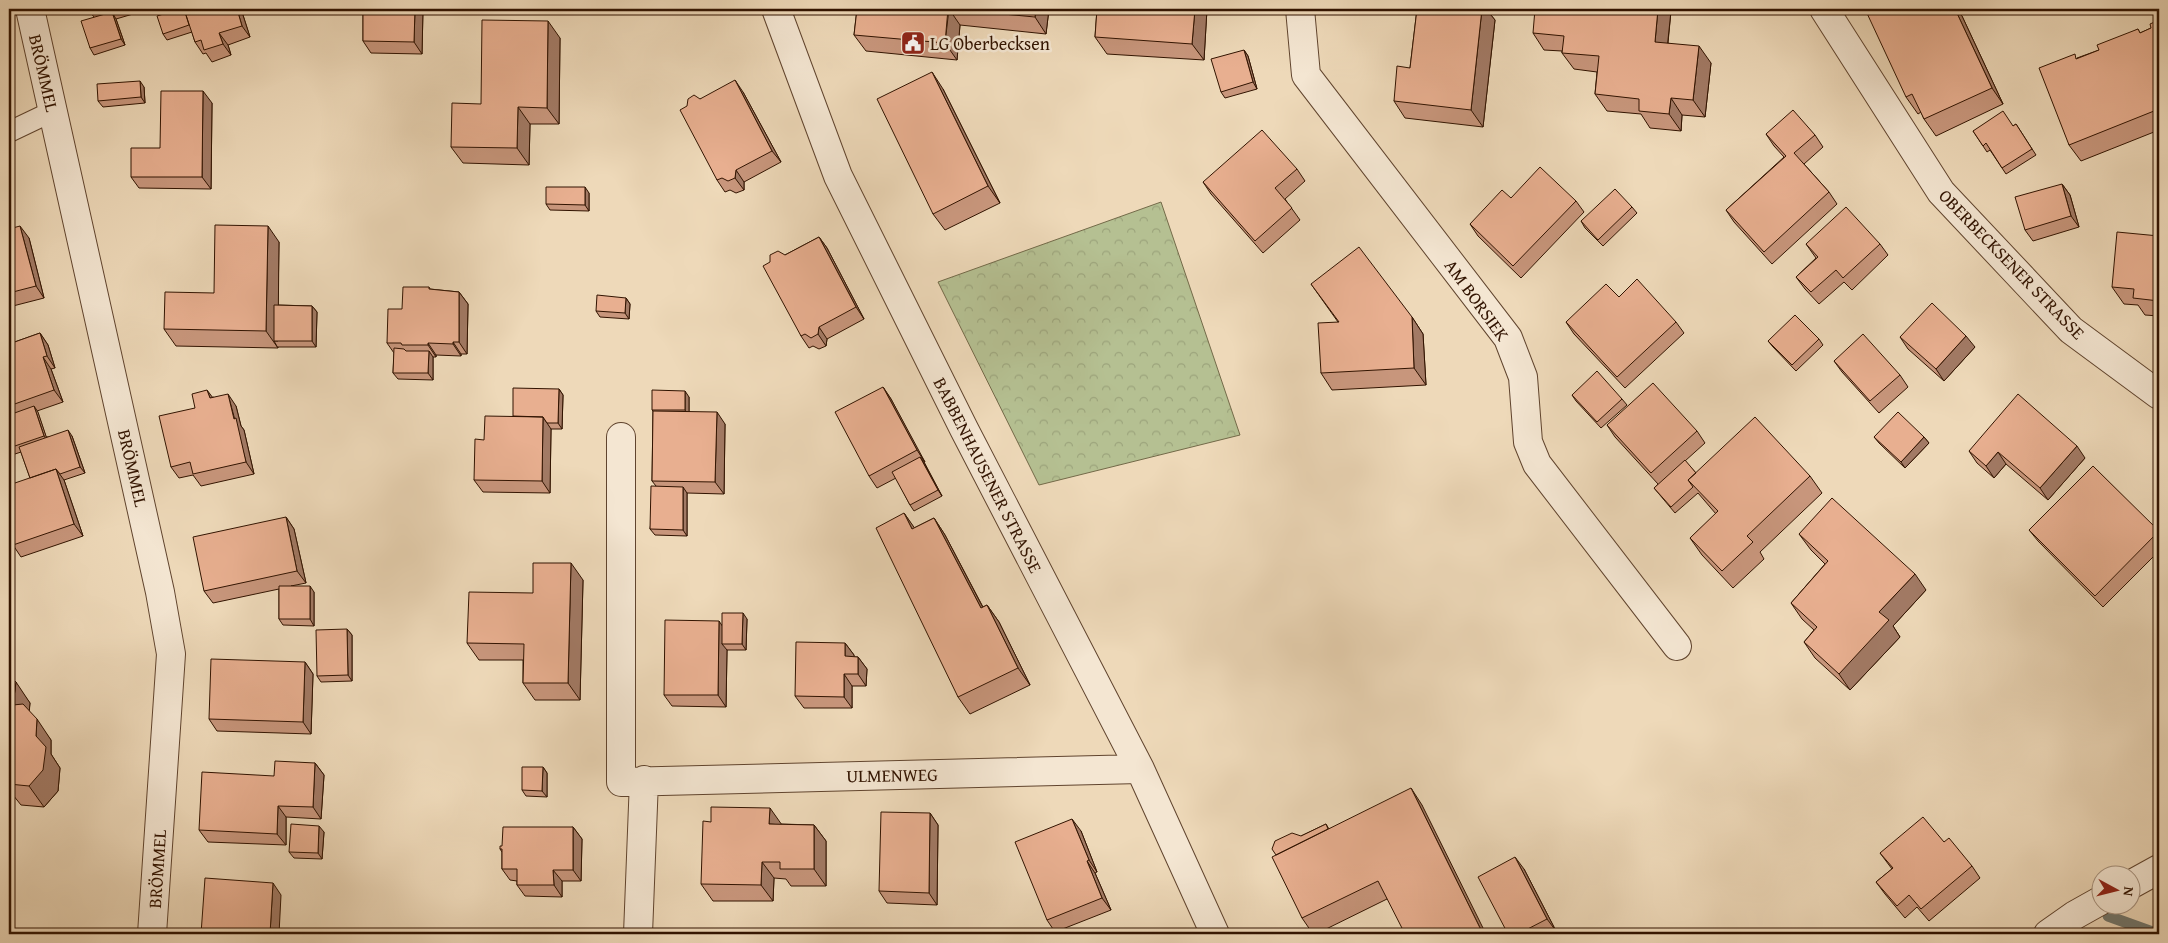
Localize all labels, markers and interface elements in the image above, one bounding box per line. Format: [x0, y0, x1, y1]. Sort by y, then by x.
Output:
public building icon: LG Oberbecksen [900, 30, 926, 56]
place label: LG Oberbecksen [930, 30, 1050, 57]
street label: BRÖMMEL [22, 32, 66, 115]
street label: OBERBECKSENER STRASSE [1933, 183, 2091, 345]
street label: AM BORSIEK [1438, 254, 1516, 347]
street label: BABBENHAUSENER STRASSE [927, 372, 1049, 578]
street label: BRÖMMEL [111, 427, 155, 510]
street label: ULMENWEG [846, 761, 938, 789]
street label: BRÖMMEL [141, 828, 173, 909]
north arrow [2090, 866, 2140, 916]
text: N [2118, 886, 2139, 898]

